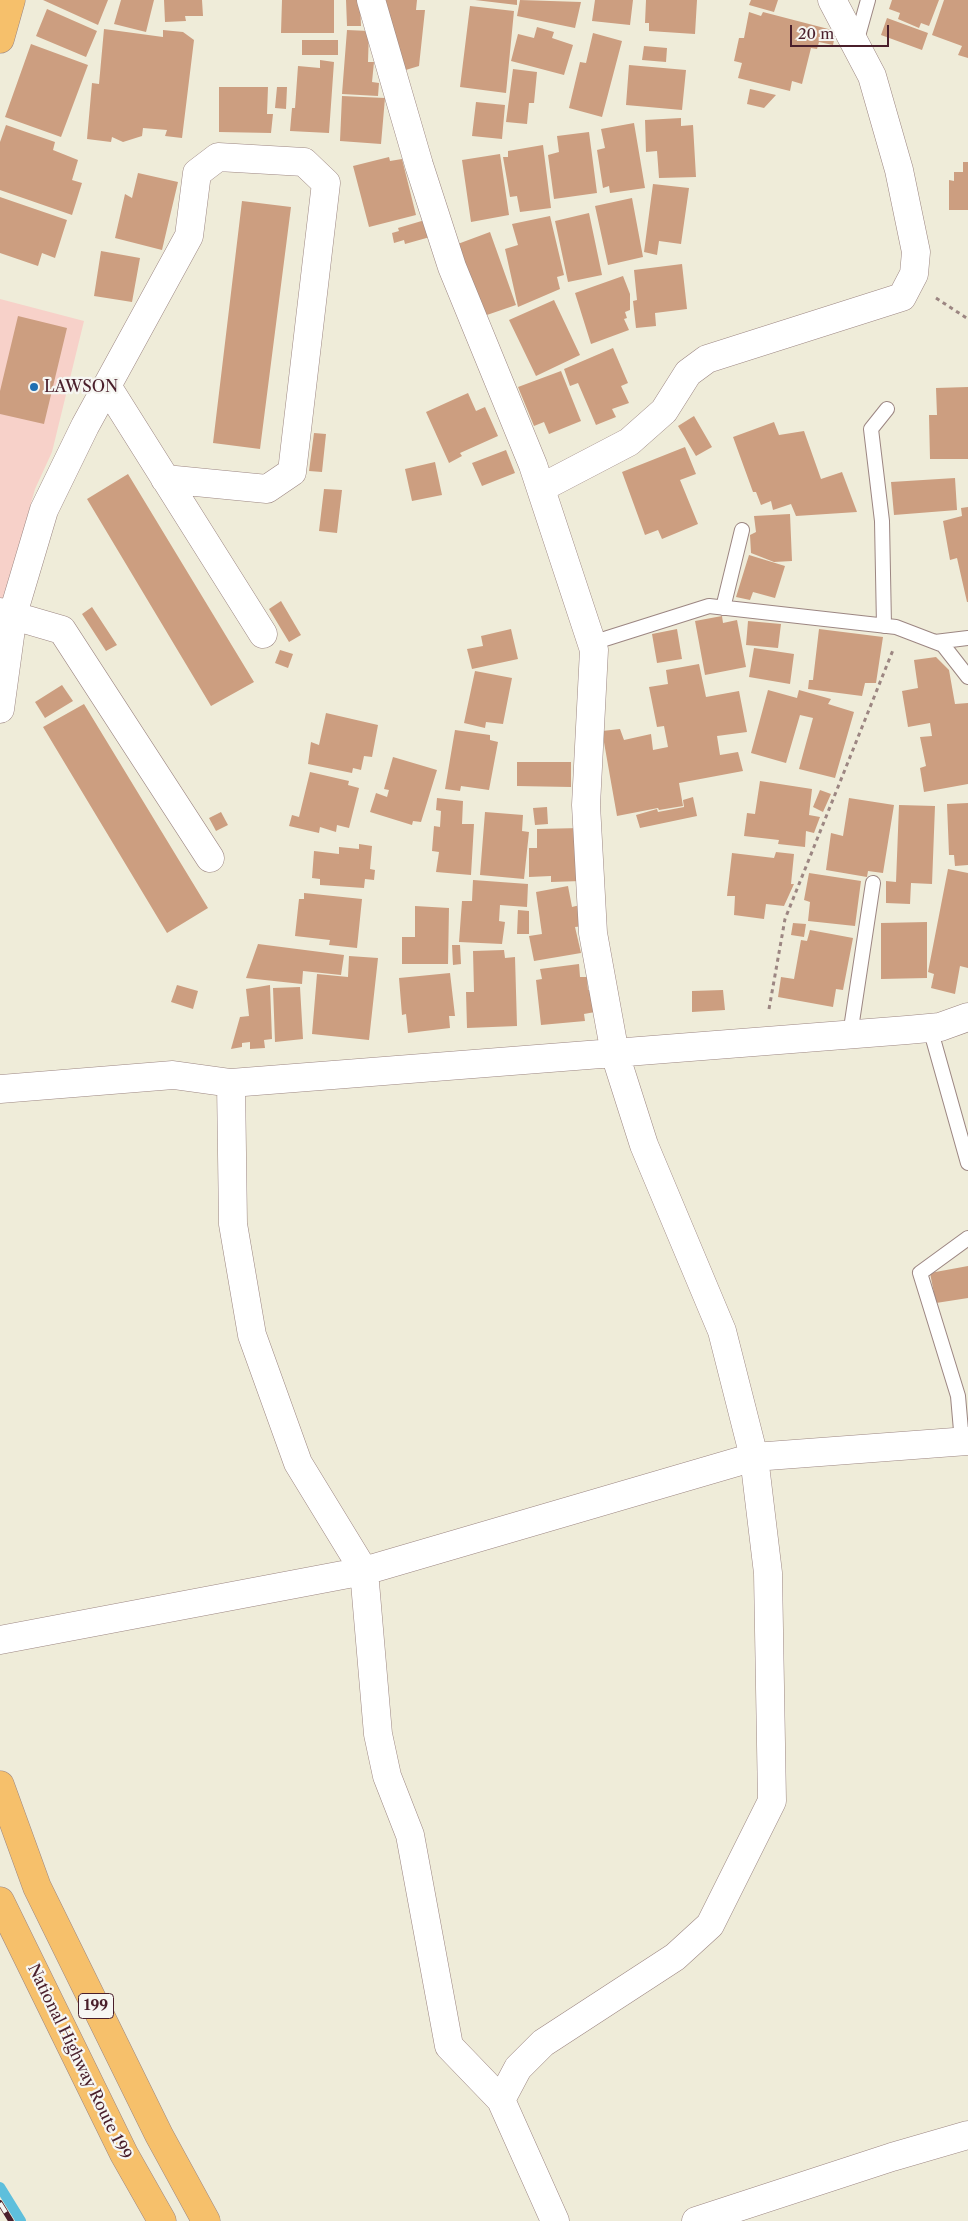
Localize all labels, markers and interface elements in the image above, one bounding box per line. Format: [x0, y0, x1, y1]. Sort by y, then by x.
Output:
scale bar [793, 15, 892, 47]
text: 20 m [798, 24, 834, 43]
place label: LAWSON [44, 377, 118, 397]
marker: LAWSON [28, 381, 40, 393]
street label: National Highway Route 199 [23, 1961, 135, 2163]
road number: 199 [78, 1994, 114, 2018]

